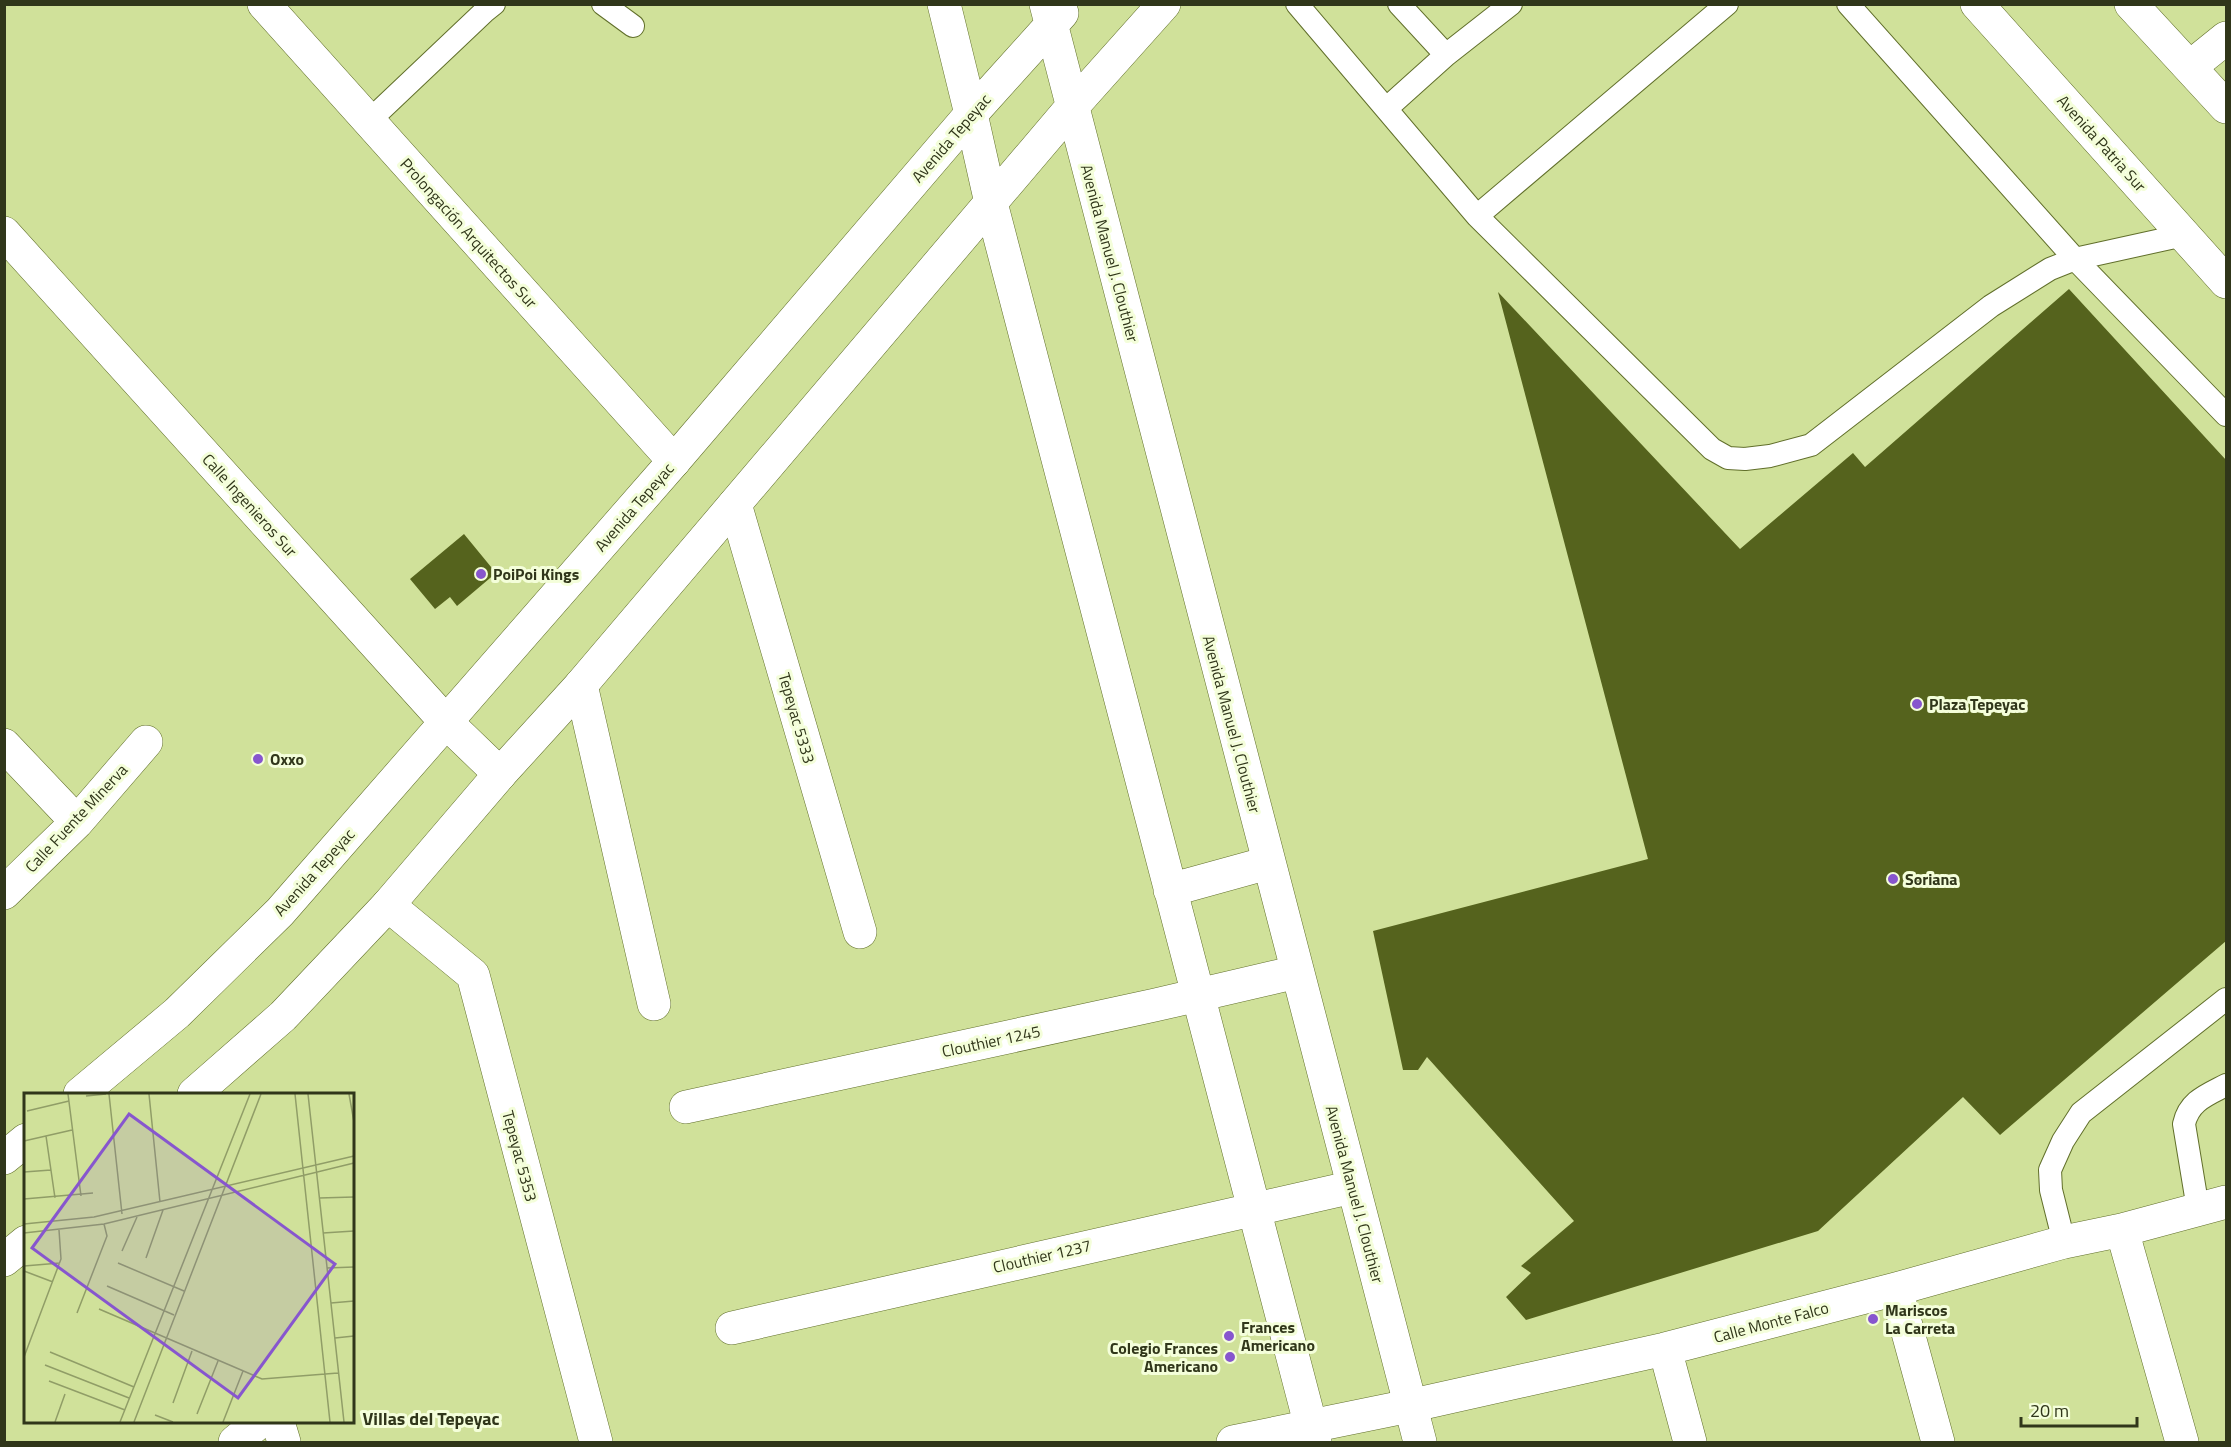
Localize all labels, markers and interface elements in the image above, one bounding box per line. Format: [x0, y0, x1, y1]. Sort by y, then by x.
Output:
street label: Avenida Tepeyac [906, 88, 996, 188]
street label: Avenida Patria Sur [2052, 89, 2152, 197]
street label: Prolongación Arquitectos Sur [395, 153, 543, 314]
street label: Avenida Manuel J. Clouthier [1075, 161, 1145, 345]
street label: Calle Ingenieros Sur [197, 448, 303, 562]
street label: Avenida Tepeyac [589, 457, 679, 557]
place label: PoiPoi Kings [493, 562, 579, 586]
marker: PoiPoi Kings [474, 567, 488, 581]
street label: Avenida Manuel J. Clouthier [1197, 632, 1267, 816]
street label: Tepeyac 5333 [773, 670, 821, 766]
place label: Plaza Tepeyac [1929, 692, 2025, 716]
marker: Plaza Tepeyac [1910, 697, 1924, 711]
place label: Oxxo [270, 747, 304, 771]
marker: Oxxo [251, 752, 265, 766]
street label: Calle Fuente Minerva [19, 758, 133, 878]
street label: Avenida Tepeyac [268, 823, 360, 921]
place label: Soriana [1905, 867, 1958, 891]
marker: Soriana [1886, 872, 1900, 886]
street label: Clouthier 1245 [940, 1019, 1042, 1063]
inset map [24, 1093, 354, 1423]
street label: Avenida Manuel J. Clouthier [1320, 1102, 1390, 1286]
street label: Tepeyac 5353 [496, 1108, 544, 1204]
street label: Clouthier 1237 [991, 1233, 1093, 1279]
street label: Calle Monte Falco [1711, 1295, 1831, 1349]
place label: Mariscos La Carreta [1885, 1298, 1955, 1340]
marker: Mariscos La Carreta [1866, 1312, 1880, 1326]
place label: Frances Americano [1241, 1315, 1315, 1357]
marker: Frances Americano [1222, 1329, 1236, 1343]
place label: Colegio Frances Americano [1110, 1336, 1218, 1378]
marker: Colegio Frances Americano [1223, 1350, 1237, 1364]
scale bar [2021, 1390, 2136, 1428]
text: 20 m [2030, 1397, 2069, 1424]
district label: Villas del Tepeyac [362, 1405, 500, 1432]

